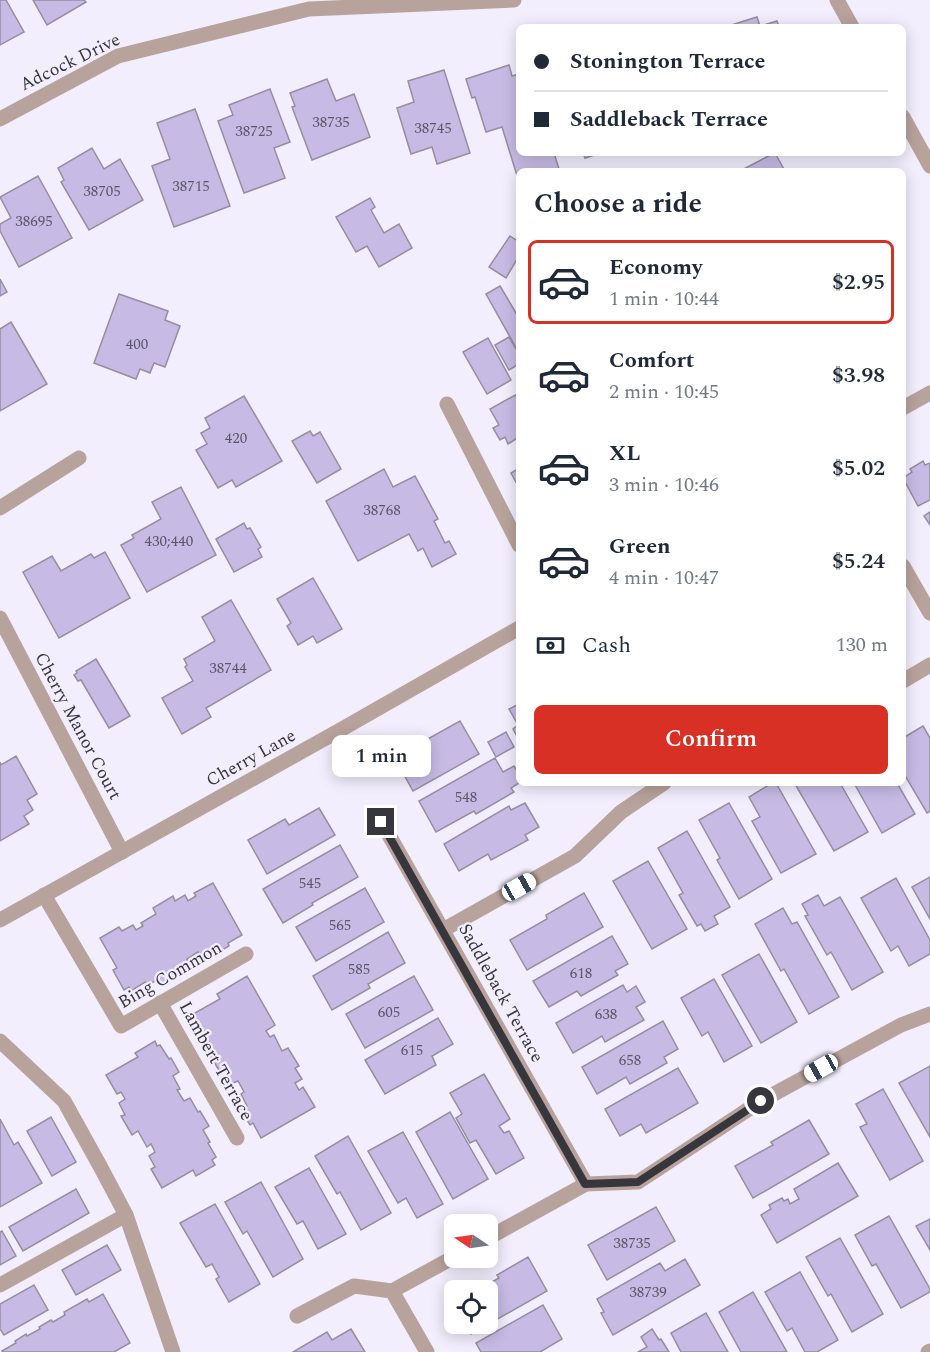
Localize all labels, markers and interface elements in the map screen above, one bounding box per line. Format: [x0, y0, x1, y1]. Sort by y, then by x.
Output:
street label: Adcock Drive [15, 26, 125, 98]
text: Stonington Terrace [570, 45, 766, 78]
text: Saddleback Terrace [570, 103, 768, 136]
house number: 38735 [312, 111, 350, 134]
house number: 38745 [414, 117, 452, 140]
house number: 38725 [235, 120, 273, 143]
house number: 38715 [172, 175, 210, 198]
house number: 38705 [83, 180, 121, 203]
text: Choose a ride [534, 183, 702, 225]
house number: 38695 [15, 210, 53, 233]
text: Economy [609, 251, 702, 284]
icon: car [537, 255, 591, 309]
text: $2.95 [832, 266, 885, 299]
text: 1 min · 10:44 [609, 284, 719, 314]
house number: 400 [126, 333, 148, 356]
text: Comfort [609, 344, 694, 377]
icon: car [537, 348, 591, 402]
text: $3.98 [832, 359, 885, 392]
text: 2 min · 10:45 [609, 377, 719, 407]
house number: 420 [225, 427, 247, 450]
text: XL [609, 437, 640, 470]
icon: car [537, 441, 591, 495]
text: $5.02 [832, 452, 885, 485]
text: 3 min · 10:46 [609, 470, 719, 500]
house number: 38768 [363, 499, 401, 522]
house number: 430;440 [145, 530, 193, 553]
text: Green [609, 530, 671, 563]
icon: car [537, 534, 591, 588]
text: $5.24 [832, 545, 885, 578]
text: 4 min · 10:47 [609, 563, 719, 593]
icon: cash [534, 629, 567, 662]
text: Cash [582, 629, 631, 662]
text: 130 m [836, 630, 888, 660]
street label: Cherry Manor Court [28, 647, 128, 805]
house number: 38744 [209, 657, 247, 680]
button: Confirm [534, 705, 888, 774]
street label: Cherry Lane [201, 722, 301, 794]
callout: 1 min [332, 735, 430, 777]
text: 1 min [356, 741, 407, 771]
house number: 548 [455, 786, 477, 809]
route end [367, 808, 394, 835]
car [499, 870, 539, 904]
house number: 545 [299, 872, 321, 895]
house number: 565 [329, 914, 351, 937]
street label: Saddleback Terrace [451, 918, 551, 1068]
street label: Bing Common [113, 934, 227, 1016]
house number: 585 [348, 958, 370, 981]
house number: 618 [570, 962, 592, 985]
street label: Lambert Terrace [172, 996, 260, 1126]
house number: 605 [378, 1001, 400, 1024]
house number: 638 [595, 1003, 617, 1026]
house number: 615 [401, 1039, 423, 1062]
house number: 658 [619, 1049, 641, 1072]
car [801, 1051, 841, 1085]
route start [747, 1087, 774, 1114]
north arrow [444, 1214, 498, 1268]
map controls [444, 1214, 498, 1334]
house number: 38735 [613, 1232, 651, 1255]
button: locate [444, 1280, 498, 1334]
house number: 38739 [629, 1281, 667, 1304]

